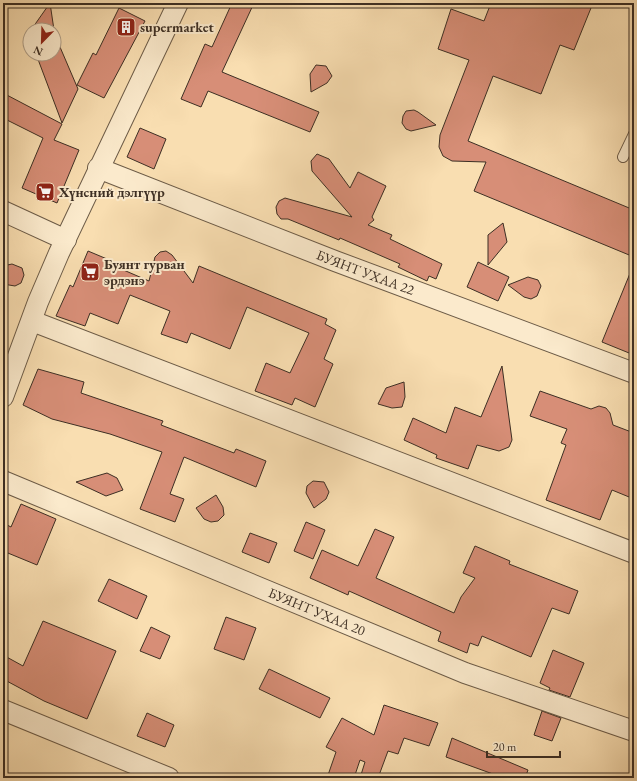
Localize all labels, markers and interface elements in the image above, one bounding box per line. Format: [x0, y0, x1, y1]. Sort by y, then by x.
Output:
building icon: supermarket [115, 16, 137, 38]
place label: supermarket [140, 18, 215, 36]
north arrow [22, 22, 62, 62]
text: N [31, 43, 45, 59]
supermarket icon: Хүнсний дэлгүүр [34, 181, 56, 203]
place label: Хүнсний дэлгүүр [58, 183, 165, 201]
street label: БУЯНТ УХАА 22 [314, 246, 417, 299]
place label: Буянт гурван эрдэнэ [104, 255, 185, 289]
supermarket icon: Буянт гурван эрдэнэ [79, 261, 101, 283]
street label: БУЯНТ УХАА 20 [266, 583, 368, 640]
scale bar [487, 733, 560, 759]
text: 20 m [493, 739, 517, 755]

